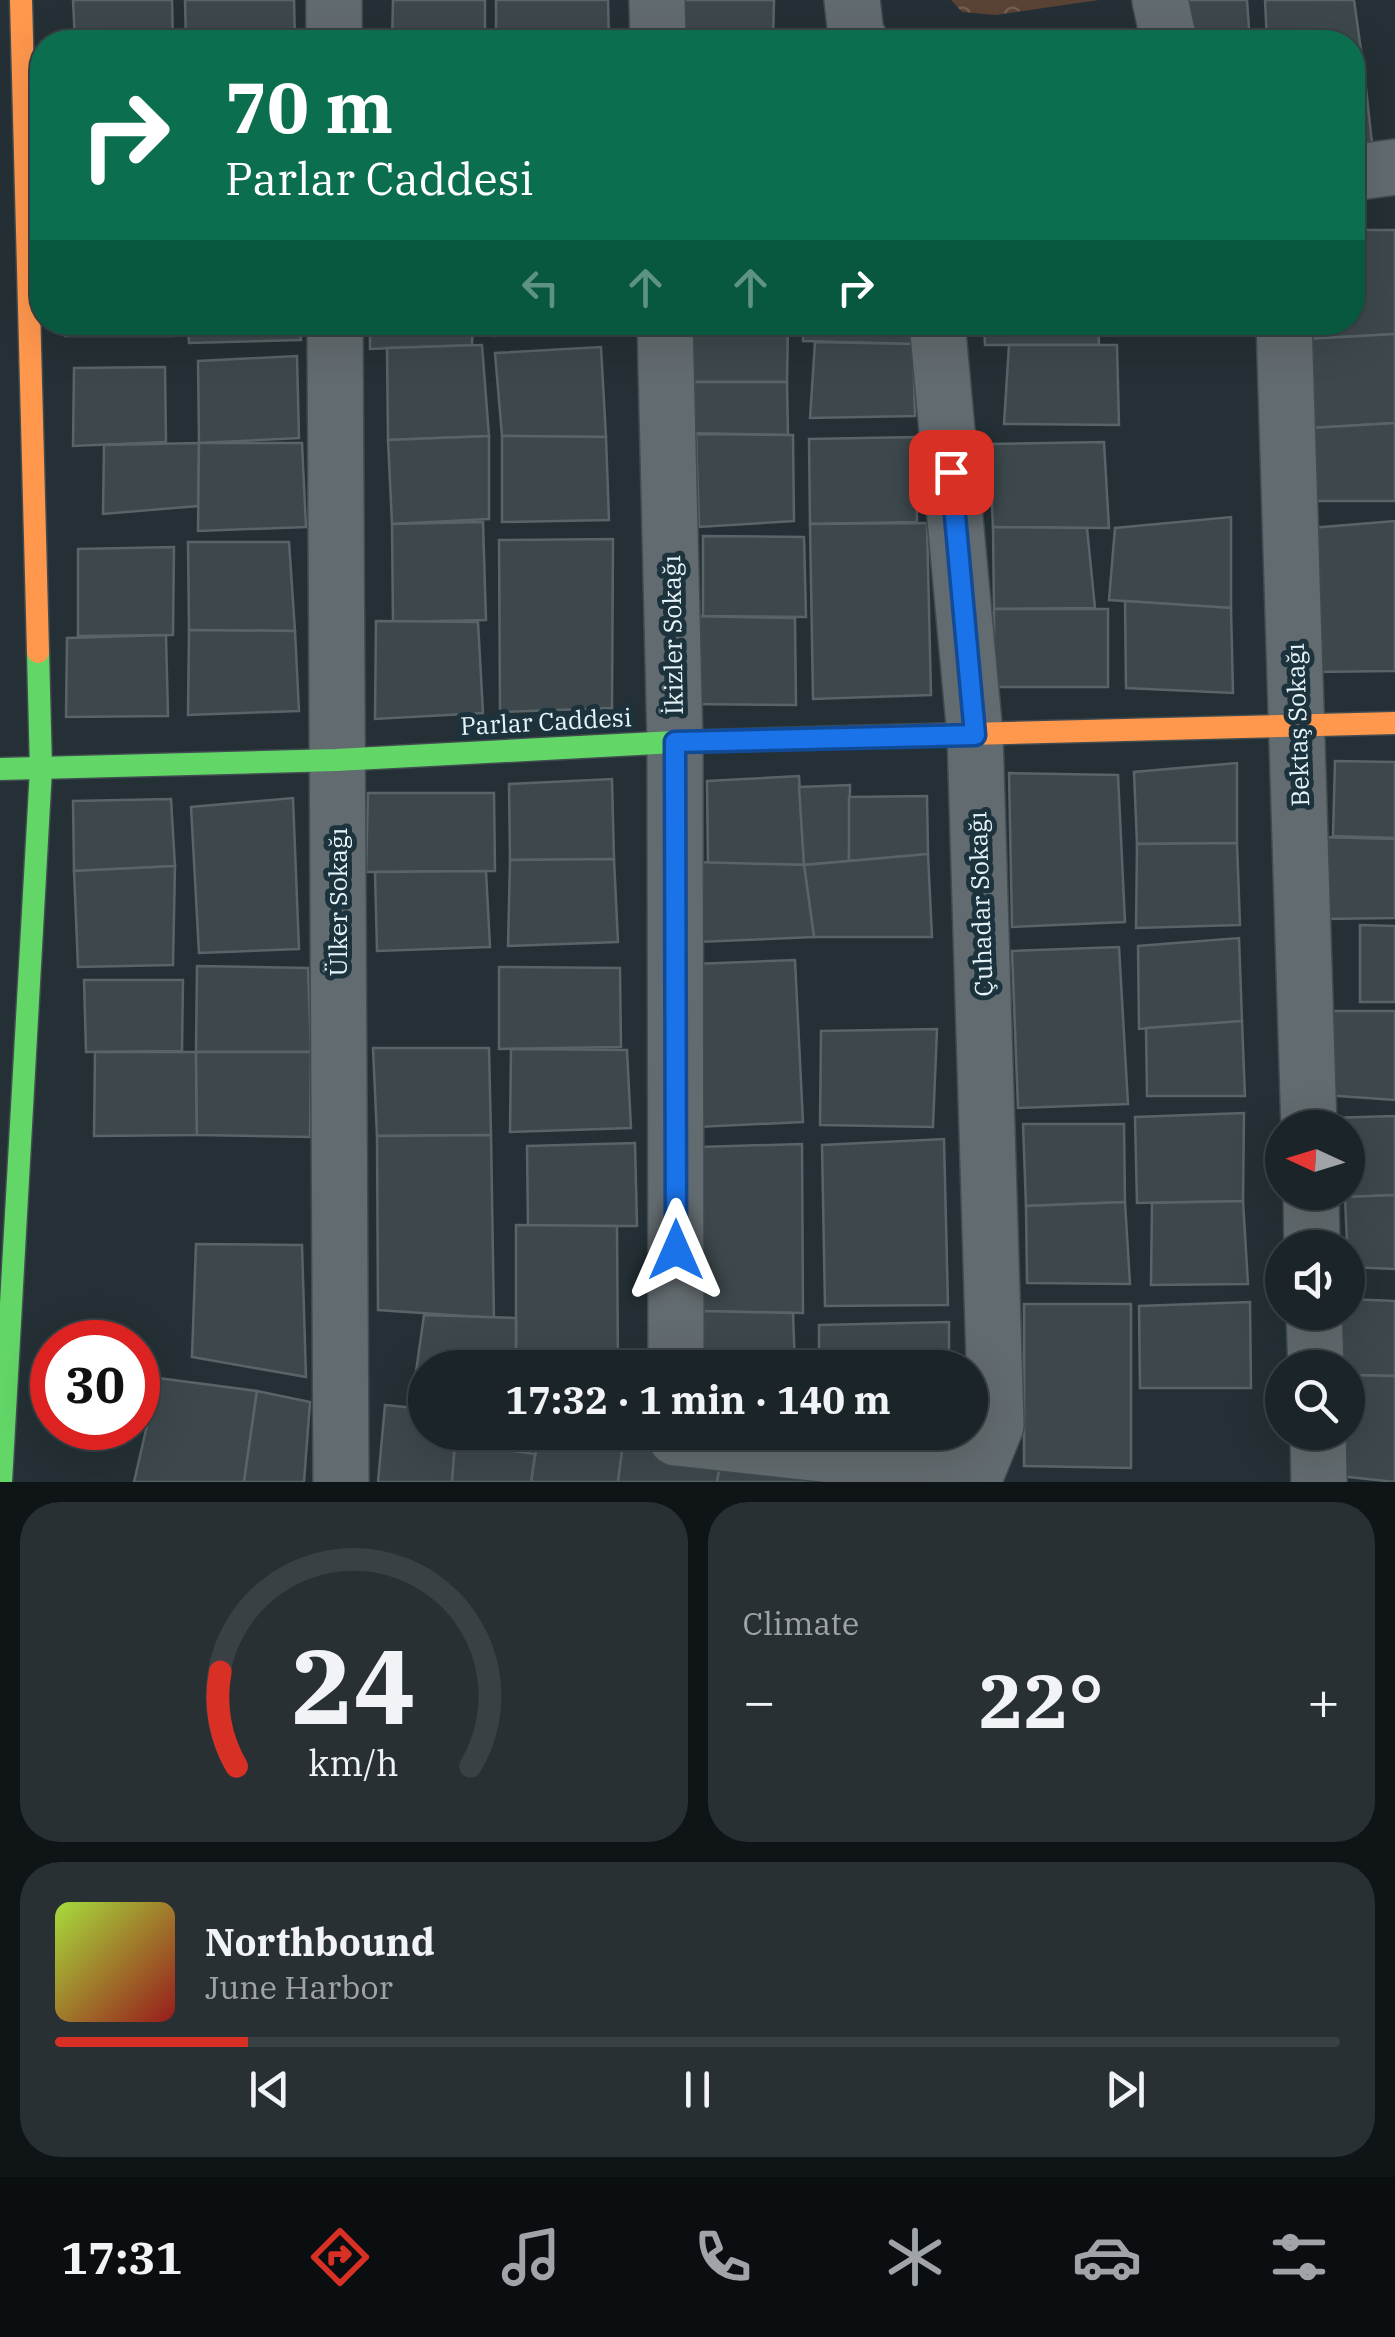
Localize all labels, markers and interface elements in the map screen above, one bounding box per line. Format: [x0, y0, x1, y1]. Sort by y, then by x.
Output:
text: 70 m [225, 61, 393, 152]
icon: right [60, 70, 190, 200]
text: Parlar Caddesi [225, 149, 534, 207]
icon: left [513, 260, 568, 315]
icon: ahead [618, 260, 673, 315]
icon: ahead [723, 260, 778, 315]
icon: right [828, 260, 883, 315]
pin [909, 430, 994, 515]
icon: arrive [924, 445, 979, 500]
street label: İkizler Sokağı [654, 555, 690, 715]
street label: Bektaş Sokağı [1278, 643, 1316, 807]
street label: Parlar Caddesi [459, 700, 633, 742]
street label: Çuhadar Sokağı [960, 811, 1000, 997]
street label: Ülker Sokağı [321, 828, 354, 976]
north arrow [1265, 1110, 1365, 1210]
map controls [1265, 1110, 1365, 1450]
position arrow [624, 1198, 728, 1302]
button: sound [1265, 1230, 1365, 1330]
speed limit sign: 30 [30, 1320, 160, 1450]
button: search [1265, 1350, 1365, 1450]
text: 17:32 · 1 min · 140 m [505, 1375, 891, 1424]
text: Climate [743, 1602, 859, 1644]
text: 24 [291, 1617, 416, 1753]
text: 22° [979, 1651, 1104, 1749]
text: − [743, 1665, 776, 1736]
text: + [1307, 1665, 1340, 1736]
text: km/h [309, 1739, 399, 1786]
text: Northbound [205, 1917, 435, 1966]
text: June Harbor [205, 1966, 393, 2008]
icon: previous [242, 2062, 297, 2117]
icon: pause [670, 2062, 725, 2117]
icon: next [1098, 2062, 1153, 2117]
icon: directions [305, 2222, 375, 2292]
icon: music [496, 2222, 566, 2292]
icon: phone [688, 2222, 758, 2292]
icon: climate [880, 2222, 950, 2292]
icon: car [1072, 2222, 1142, 2292]
icon: filters [1264, 2222, 1334, 2292]
text: 17:31 [61, 2228, 183, 2286]

